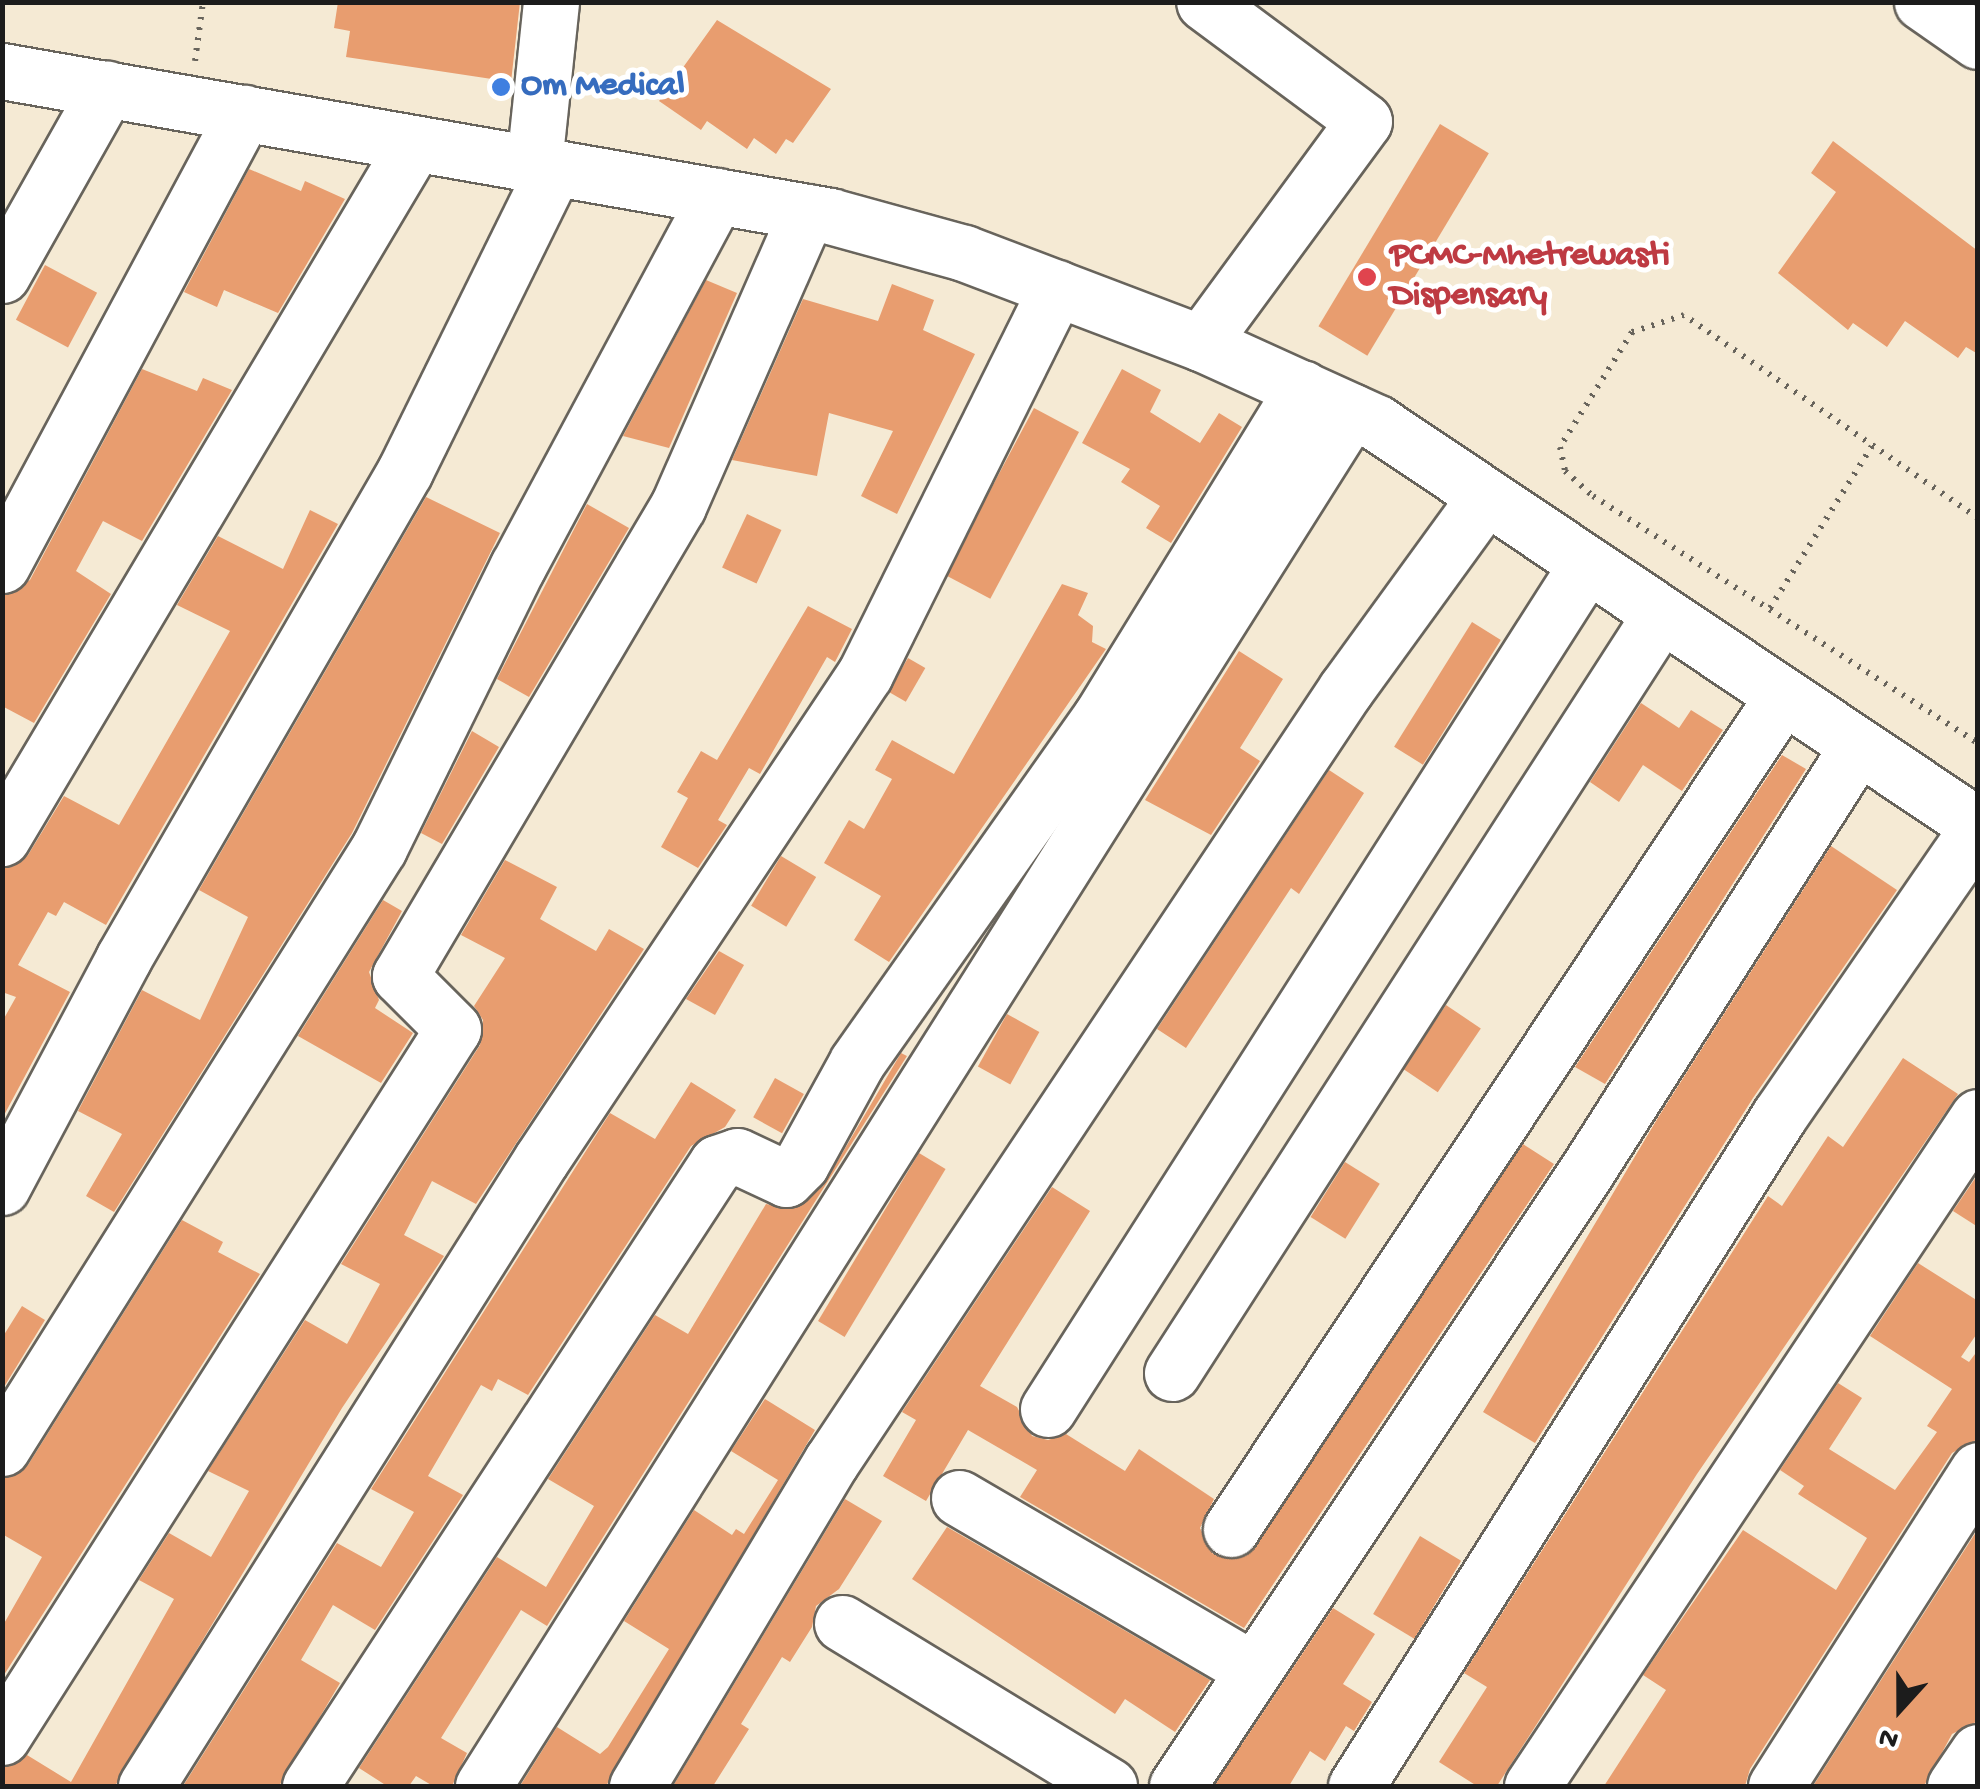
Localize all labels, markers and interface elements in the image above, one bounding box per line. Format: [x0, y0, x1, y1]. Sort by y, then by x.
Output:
place label: Om Medical [521, 66, 685, 108]
marker: Om Medical [490, 76, 512, 98]
place label: PCMC-Mhetrewasti Dispensary [1390, 236, 1670, 318]
marker: PCMC-Mhetrewasti Dispensary [1354, 264, 1380, 290]
north arrow [1850, 1659, 1950, 1759]
text: N [1875, 1719, 1904, 1756]

